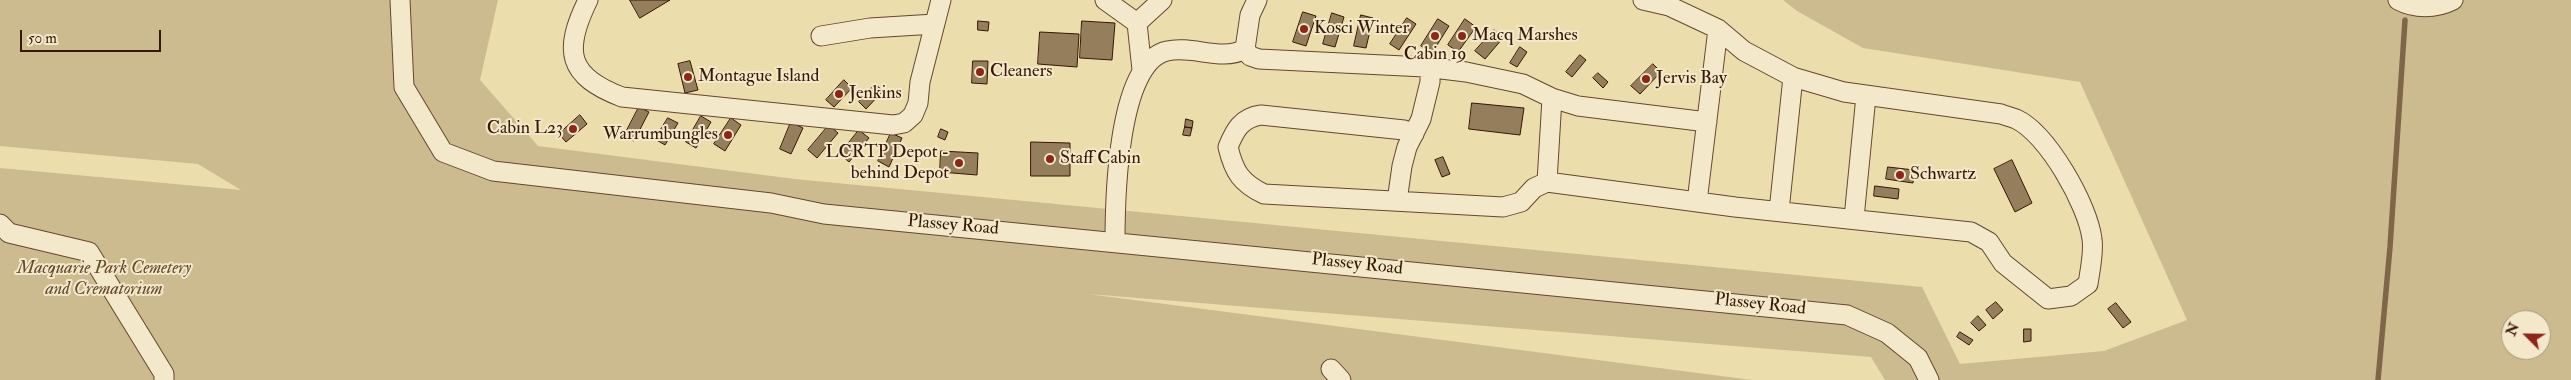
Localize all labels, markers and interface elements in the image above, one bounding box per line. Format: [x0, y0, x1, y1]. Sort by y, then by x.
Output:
place label: Kosci Winter [1314, 18, 1409, 40]
scale bar [22, 20, 164, 52]
marker: Kosci Winter [1298, 23, 1310, 35]
place label: Macq Marshes [1472, 25, 1578, 47]
text: 50 m [28, 29, 57, 48]
marker: Cabin 19 [1429, 30, 1441, 42]
marker: Macq Marshes [1456, 30, 1468, 42]
place label: Cabin 19 [1404, 44, 1466, 66]
place label: Cleaners [990, 61, 1052, 83]
place label: Montague Island [698, 66, 819, 88]
marker: Cleaners [974, 66, 986, 78]
place label: Jervis Bay [1656, 68, 1727, 90]
marker: Montague Island [682, 71, 694, 83]
marker: Jervis Bay [1640, 73, 1652, 85]
place label: Jenkins [849, 83, 902, 105]
marker: Jenkins [833, 88, 845, 100]
place label: Cabin L23 [487, 118, 563, 140]
marker: Cabin L23 [567, 123, 579, 135]
place label: Warrumbungles [603, 124, 718, 146]
marker: Warrumbungles [722, 129, 734, 141]
place label: LCRTP Depot - behind Depot [825, 142, 949, 184]
place label: Staff Cabin [1060, 148, 1141, 170]
marker: Staff Cabin [1044, 153, 1056, 165]
marker: LCRTP Depot - behind Depot [953, 157, 965, 169]
place label: Schwartz [1910, 164, 1976, 186]
marker: Schwartz [1894, 169, 1906, 181]
street label: Plassey Road [906, 211, 1000, 241]
street label: Plassey Road [1310, 249, 1404, 281]
park label: Macquarie Park Cemetery and Crematorium [17, 258, 191, 300]
street label: Plassey Road [1713, 289, 1807, 321]
north arrow [2501, 310, 2551, 360]
text: N [2502, 320, 2523, 338]

